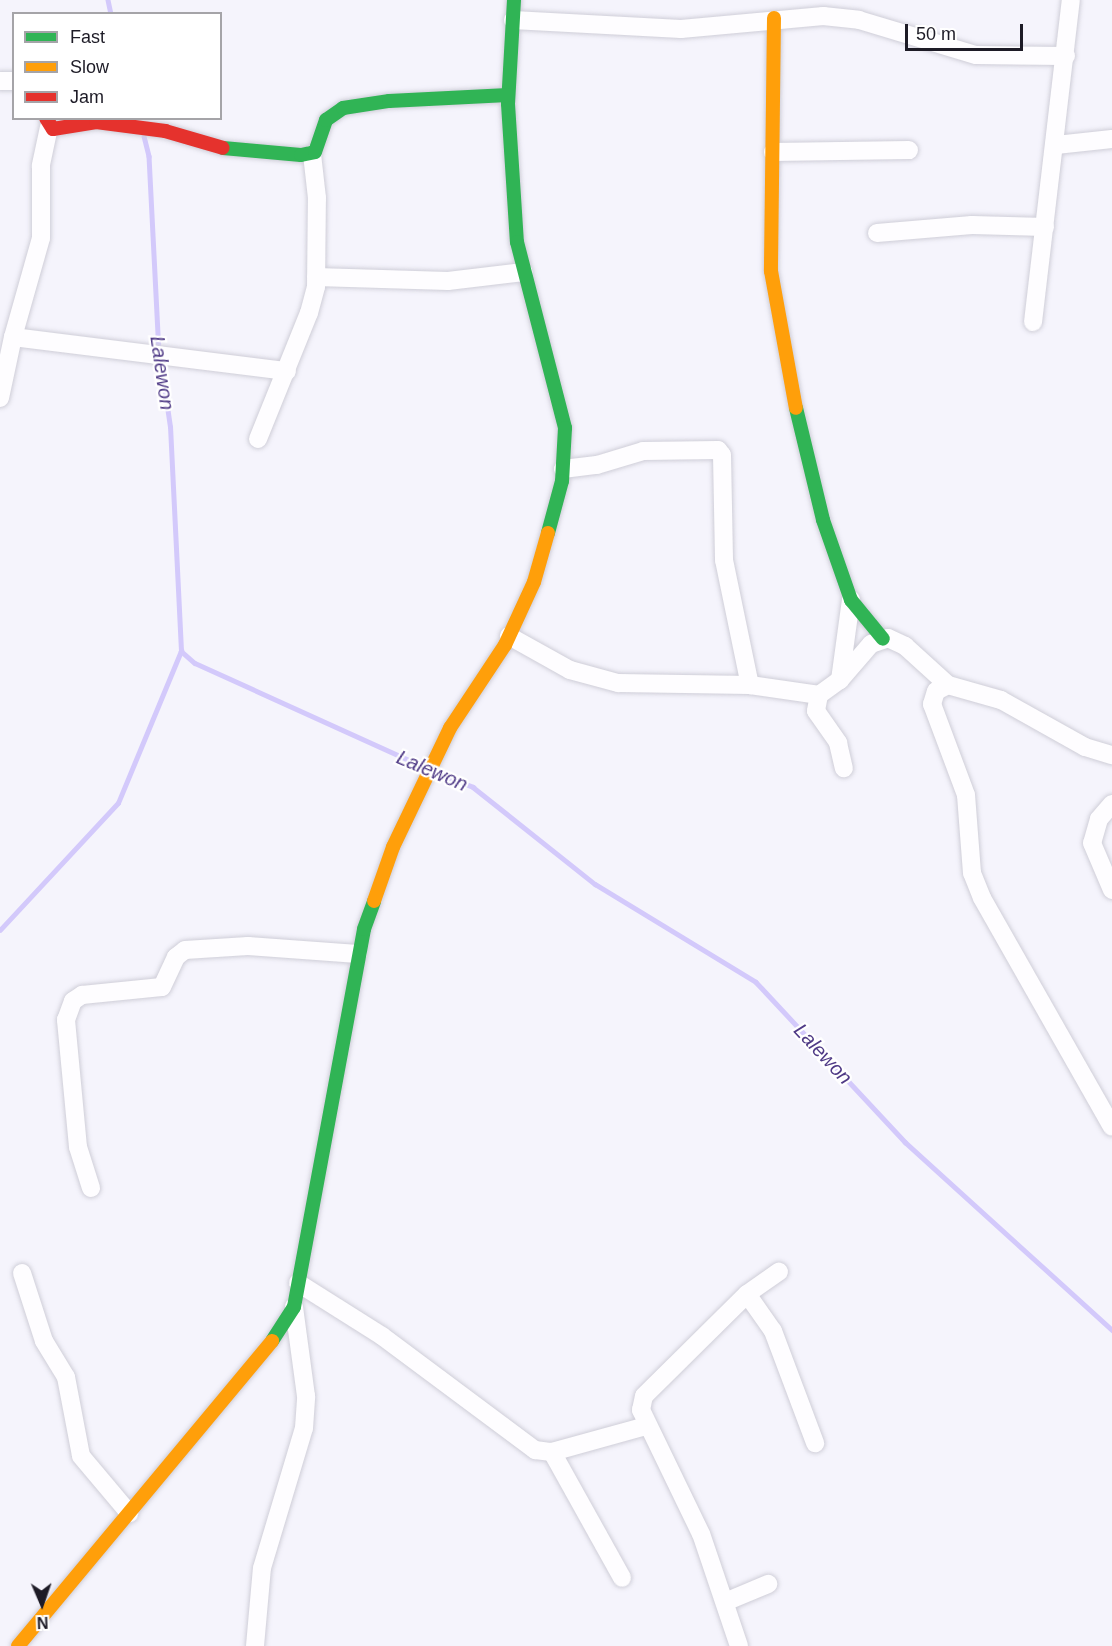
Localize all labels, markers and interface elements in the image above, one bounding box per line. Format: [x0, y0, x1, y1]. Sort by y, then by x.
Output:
legend [12, 12, 222, 120]
scale bar [908, 12, 1026, 50]
text: 50 m [916, 24, 956, 44]
text: Fast [70, 27, 105, 47]
text: Slow [70, 57, 109, 77]
text: Jam [70, 87, 104, 107]
water label: Lalewon [145, 334, 179, 412]
water label: Lalewon [393, 745, 471, 797]
water label: Lalewon [789, 1019, 857, 1089]
north arrow [12, 1574, 72, 1634]
text: N [37, 1614, 49, 1631]

